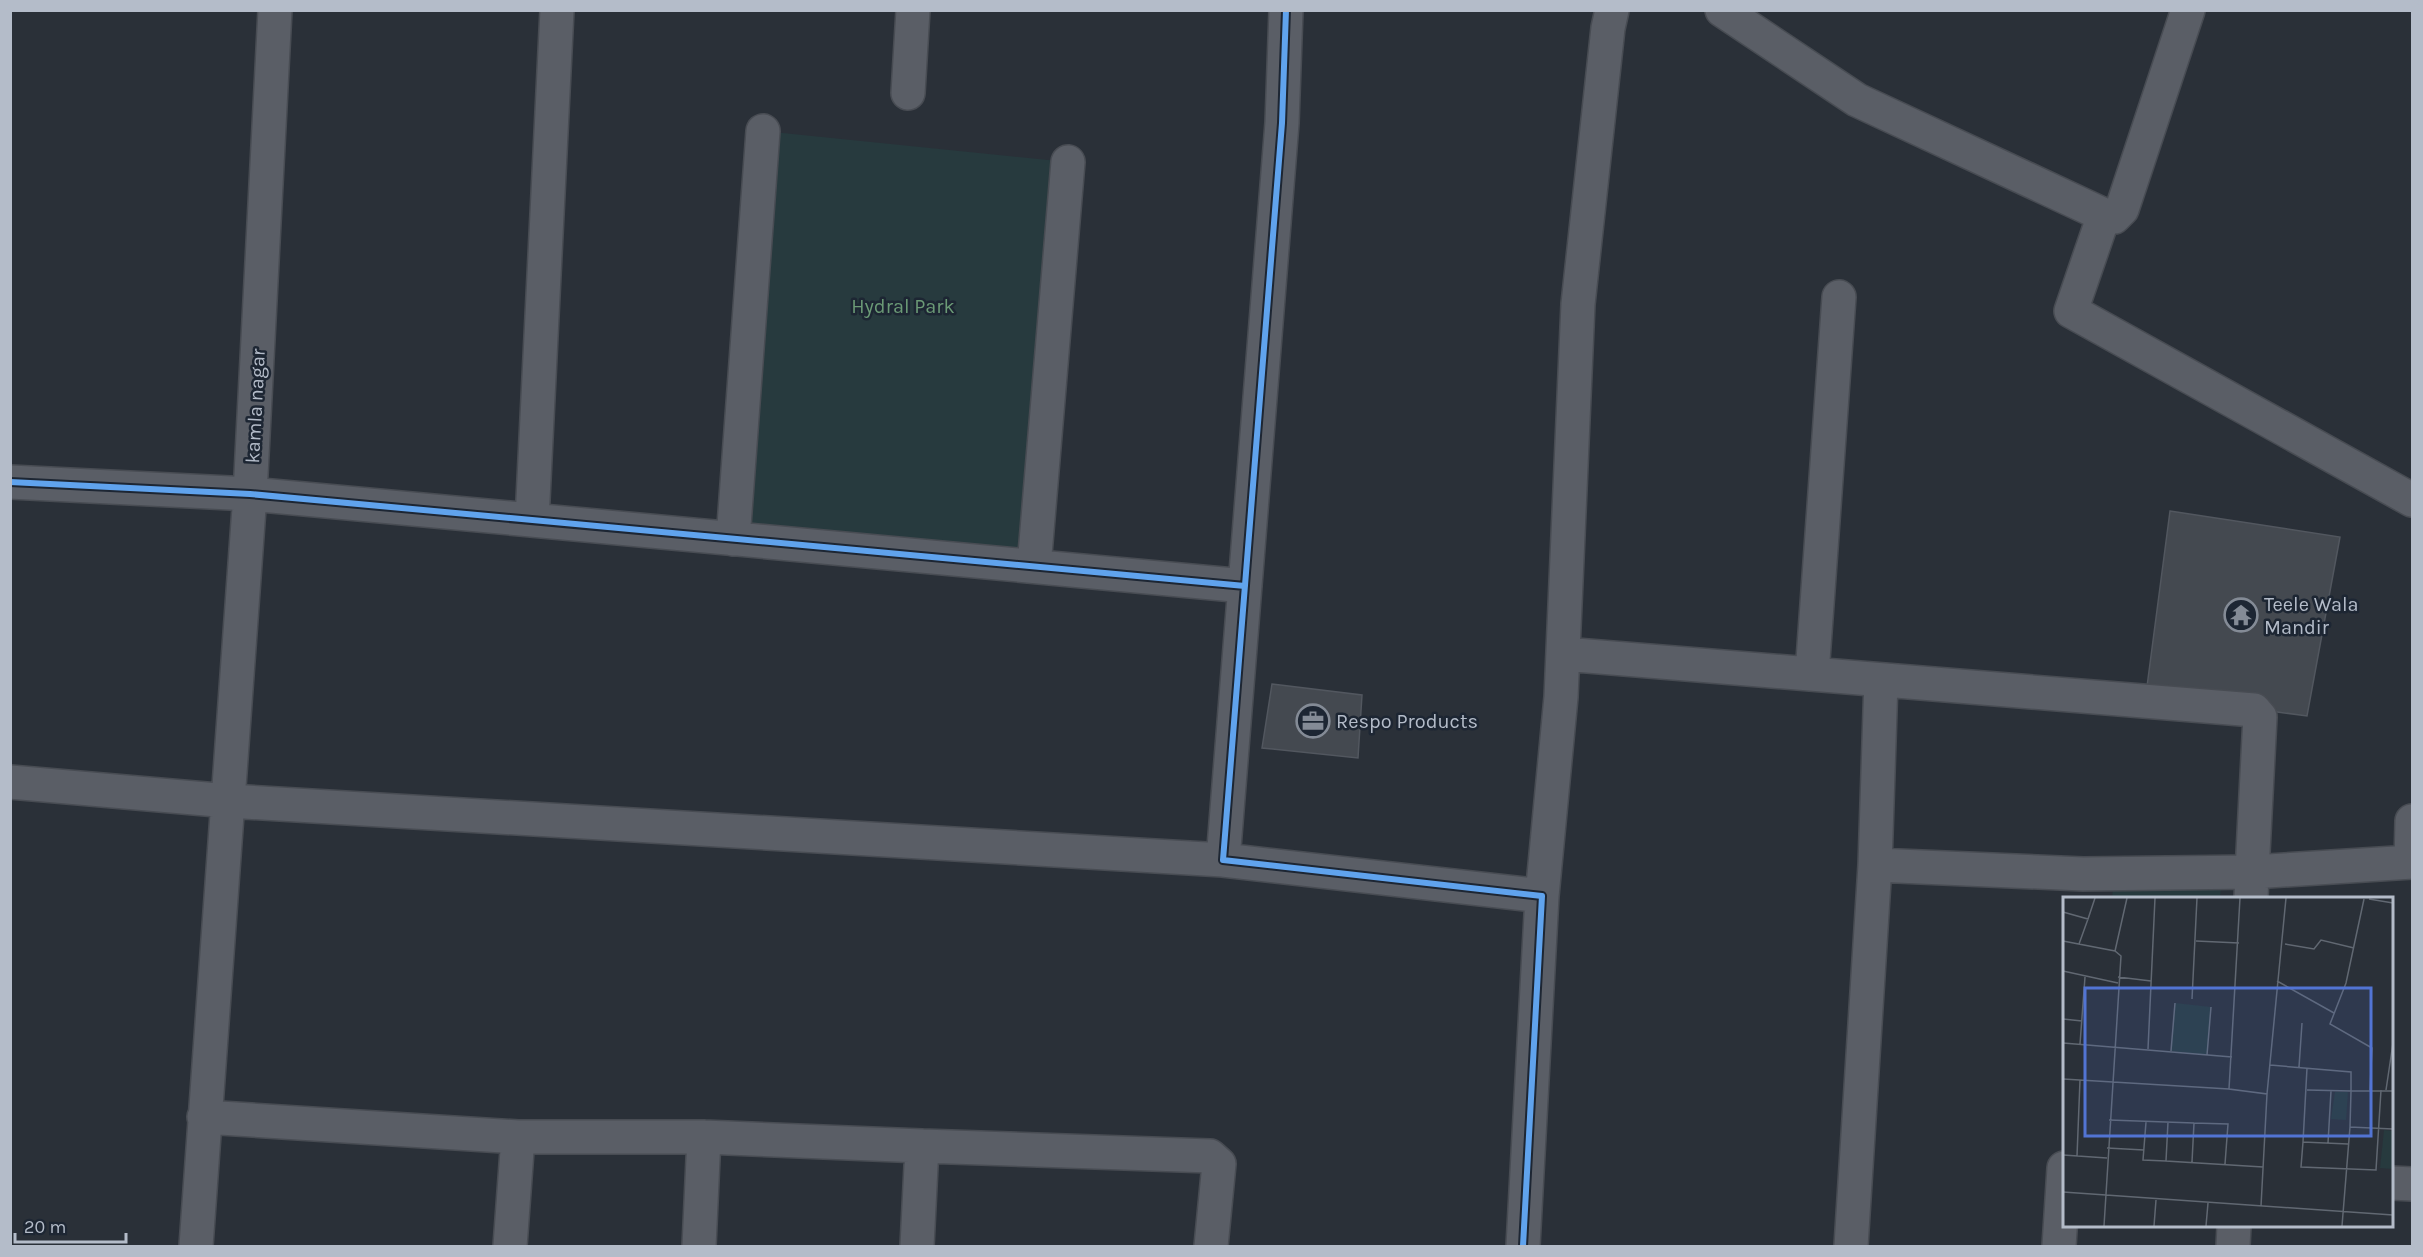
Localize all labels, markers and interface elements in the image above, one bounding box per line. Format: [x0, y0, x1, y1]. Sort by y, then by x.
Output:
park label: Hydral Park [851, 295, 955, 318]
street label: kamla nagar [241, 347, 270, 464]
place label: Teele Wala Mandir [2264, 593, 2359, 639]
temple icon: Teele Wala Mandir [2223, 597, 2259, 633]
office icon: Respo Products [1295, 703, 1331, 739]
place label: Respo Products [1336, 710, 1478, 733]
inset map [2063, 897, 2393, 1227]
scale bar [15, 1206, 126, 1244]
text: 20 m [24, 1216, 66, 1238]

